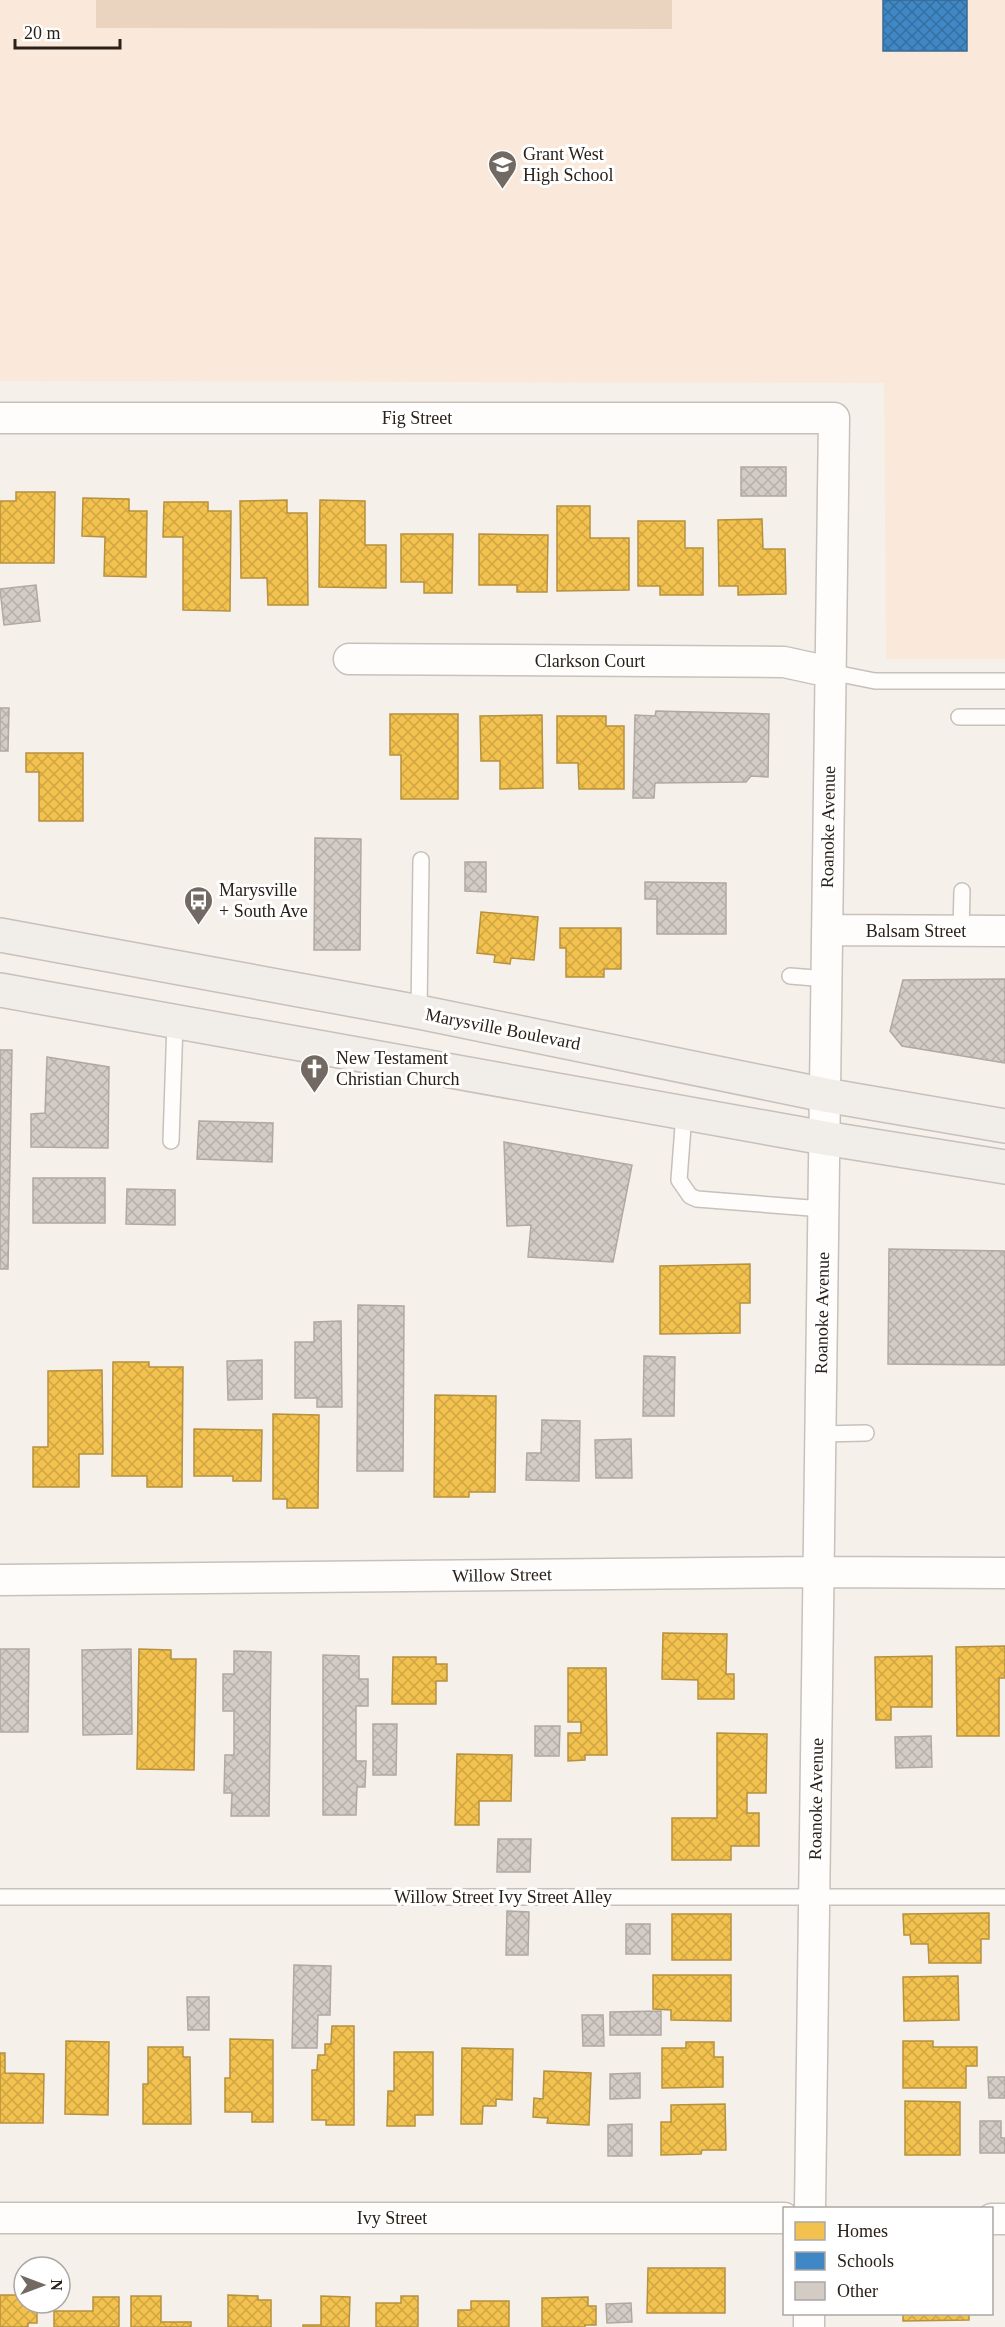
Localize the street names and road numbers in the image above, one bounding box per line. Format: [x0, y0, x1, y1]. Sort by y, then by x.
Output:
street label: Fig Street [382, 408, 452, 428]
street label: Clarkson Court [535, 651, 645, 671]
street label: Roanoke Avenue [817, 766, 839, 888]
street label: Balsam Street [866, 921, 966, 941]
street label: Marysville Boulevard [424, 1004, 582, 1054]
street label: Roanoke Avenue [811, 1252, 833, 1374]
street label: Willow Street [452, 1564, 552, 1586]
street label: Roanoke Avenue [805, 1738, 827, 1860]
street label: Willow Street Ivy Street Alley [394, 1887, 612, 1907]
street label: Ivy Street [357, 2208, 427, 2228]

